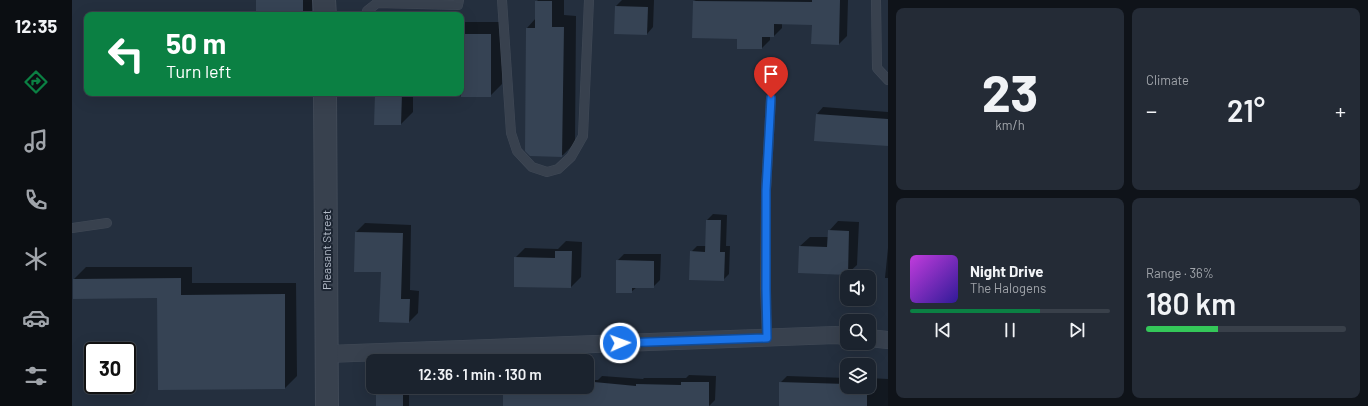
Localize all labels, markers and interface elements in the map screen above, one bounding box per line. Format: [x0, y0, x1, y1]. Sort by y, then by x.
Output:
text: 12:35 [15, 15, 57, 37]
text: 50 m [166, 26, 226, 60]
icon: left [100, 28, 152, 80]
pin [754, 57, 788, 98]
text: Turn left [166, 60, 232, 82]
text: 23 [982, 60, 1038, 122]
icon: arrive [760, 63, 782, 85]
icon: directions [22, 68, 50, 96]
text: Climate [1146, 72, 1189, 88]
text: 21° [1227, 92, 1265, 128]
text: − [1146, 97, 1157, 123]
text: + [1335, 97, 1346, 123]
text: km/h [995, 117, 1025, 133]
icon: music [22, 127, 50, 155]
icon: phone [22, 186, 50, 214]
street label: Pleasant Street [319, 210, 333, 290]
icon: climate [22, 245, 50, 273]
text: Night Drive [970, 262, 1043, 280]
text: Range · 36% [1146, 265, 1214, 281]
map controls [840, 270, 876, 394]
button: sound [840, 270, 876, 306]
text: The Halogens [970, 280, 1046, 296]
text: 180 km [1146, 285, 1236, 321]
icon: car [22, 304, 50, 332]
button: search [840, 314, 876, 350]
icon: previous [932, 319, 954, 341]
icon: pause [999, 319, 1021, 341]
icon: next [1066, 319, 1088, 341]
position arrow [599, 322, 641, 364]
speed limit sign: 30 [84, 342, 136, 394]
button: layers [840, 358, 876, 394]
icon: filters [22, 362, 50, 390]
text: 12:36 · 1 min · 130 m [418, 365, 542, 383]

